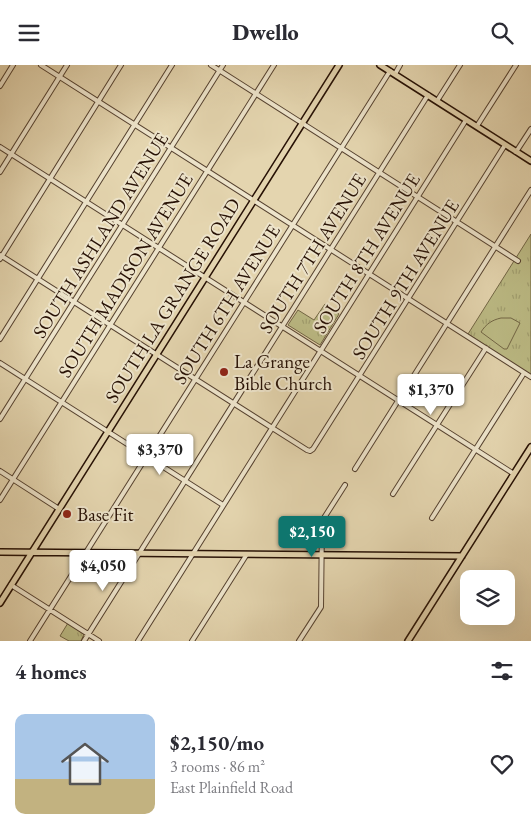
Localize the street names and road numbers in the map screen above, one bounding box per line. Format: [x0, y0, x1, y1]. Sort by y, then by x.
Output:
street label: SOUTH ASHLAND AVENUE [27, 128, 174, 343]
street label: SOUTH MADISON AVENUE [52, 168, 199, 382]
street label: SOUTH 7TH AVENUE [253, 168, 372, 338]
street label: SOUTH 8TH AVENUE [307, 168, 426, 338]
street label: SOUTH LA GRANGE ROAD [99, 193, 246, 407]
street label: SOUTH 9TH AVENUE [346, 194, 465, 364]
street label: SOUTH 6TH AVENUE [167, 219, 286, 389]

